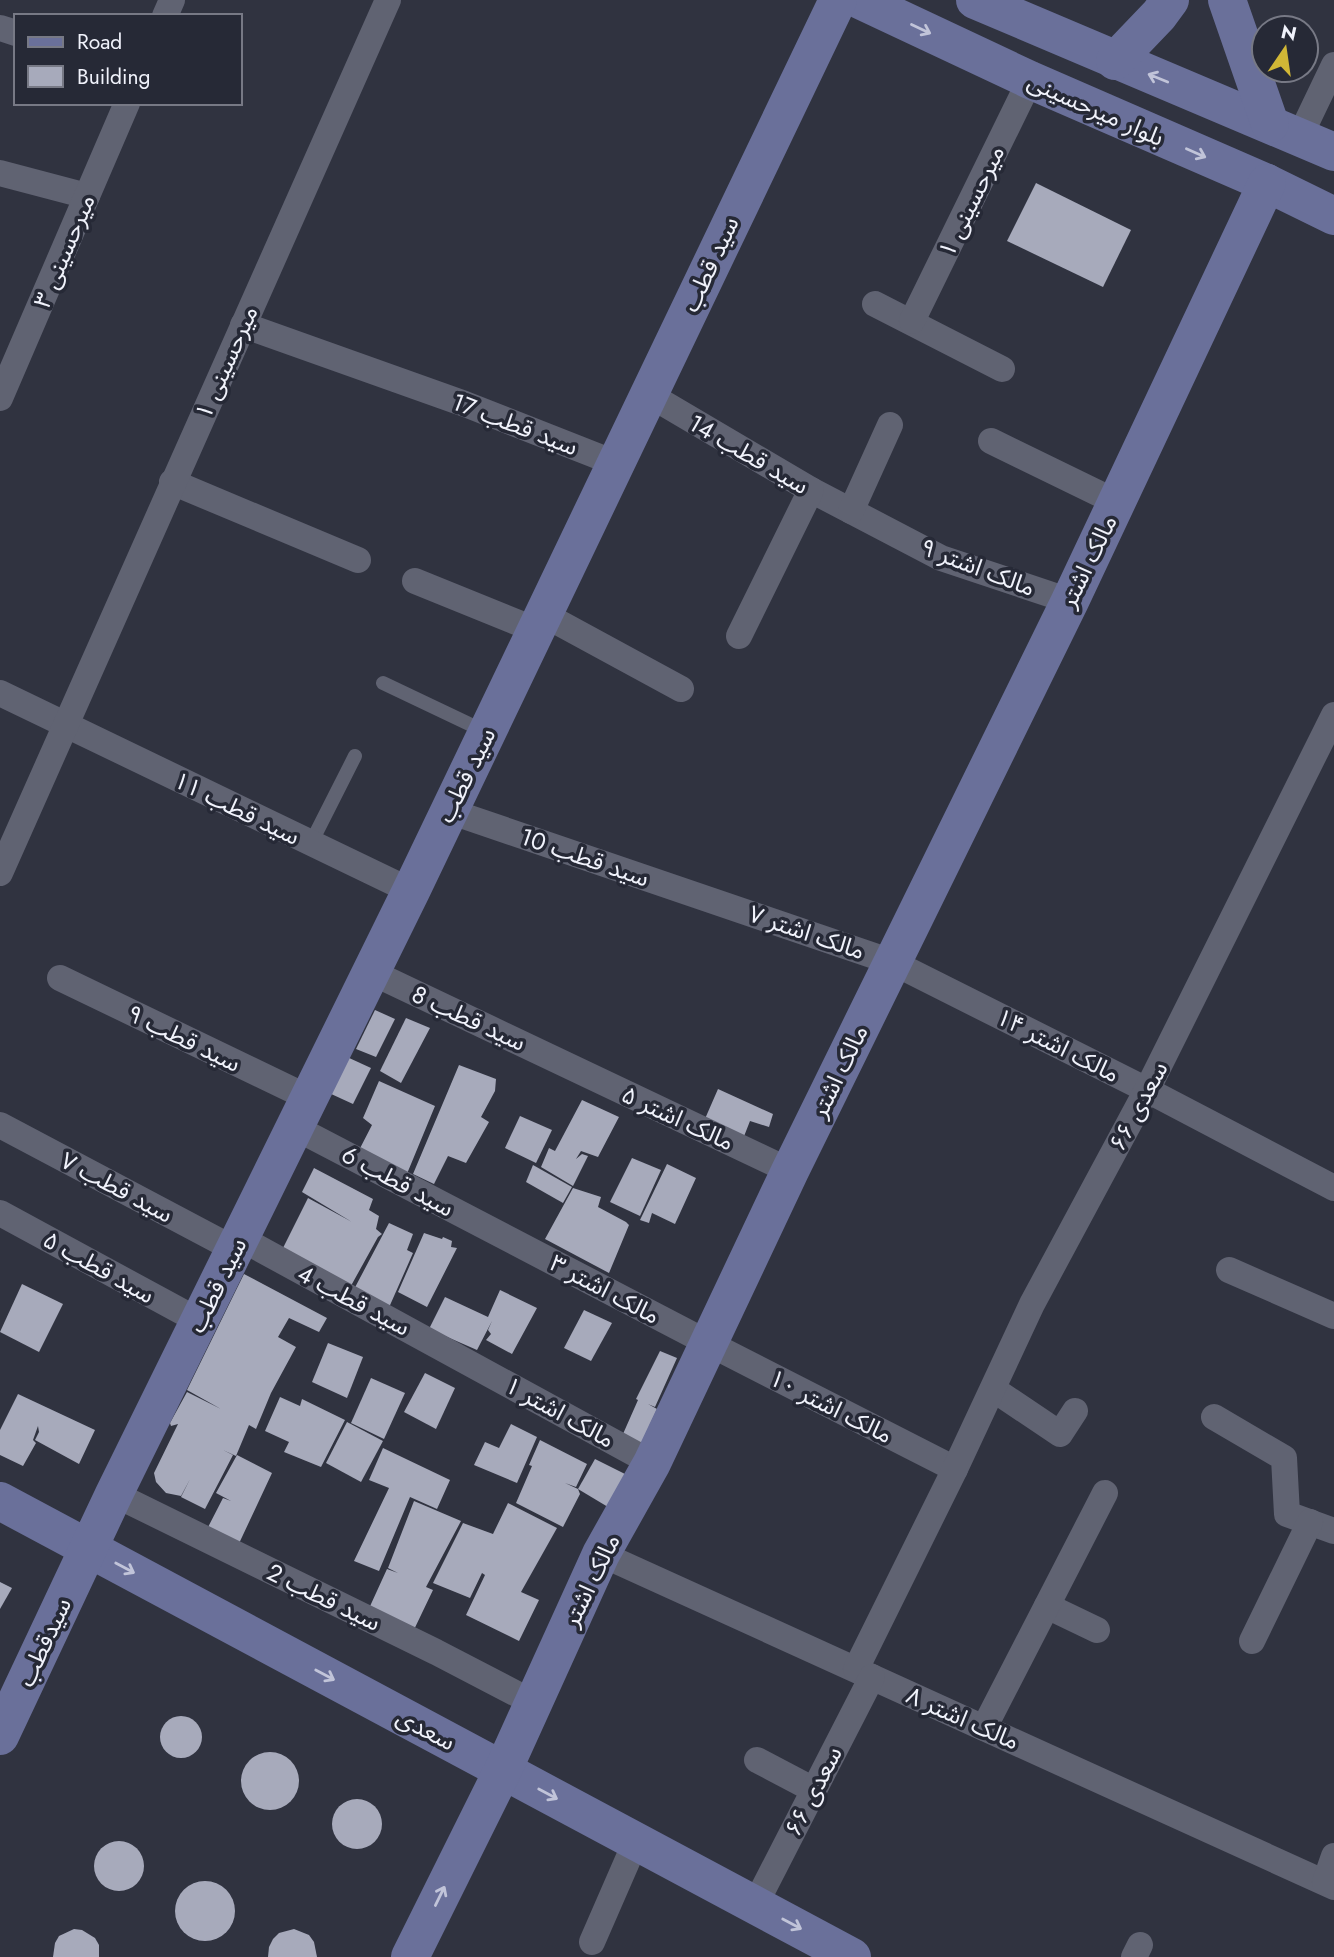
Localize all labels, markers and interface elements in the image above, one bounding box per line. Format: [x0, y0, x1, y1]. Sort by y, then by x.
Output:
legend [14, 14, 242, 105]
north arrow [1250, 14, 1320, 84]
text: N [1278, 18, 1299, 48]
one-way arrow [910, 23, 931, 36]
text: Road [77, 27, 122, 57]
text: Building [77, 62, 150, 92]
street label: بلوار میرحسینی [1022, 63, 1170, 155]
one-way arrow [1148, 71, 1169, 84]
street label: میرحسینی ۱ [929, 139, 1013, 263]
one-way arrow [1185, 147, 1206, 160]
street label: میرحسینی ۳ [24, 189, 104, 313]
street label: سید قطب [673, 210, 747, 318]
street label: میرحسینی ۱ [186, 300, 266, 424]
street label: سید قطب 17 [447, 384, 583, 464]
street label: سید قطب 14 [682, 405, 816, 503]
street label: مالک اشتر [1050, 509, 1126, 614]
street label: مالک اشتر ۹ [916, 529, 1040, 605]
street label: سید قطب [428, 722, 504, 828]
street label: سید قطب ۱۱ [168, 762, 306, 854]
street label: سید قطب 10 [516, 819, 654, 895]
street label: مالک اشتر ۷ [744, 896, 870, 968]
street label: سید قطب 8 [406, 976, 532, 1060]
street label: سید قطب ۹ [121, 995, 247, 1081]
street label: مالک اشتر ۱۴ [990, 999, 1126, 1091]
street label: مالک اشتر [801, 1019, 877, 1124]
street label: سعدی ۶۶ [1100, 1055, 1176, 1157]
street label: مالک اشتر ۵ [616, 1077, 740, 1159]
street label: سید قطب 6 [336, 1137, 460, 1225]
street label: سید قطب ۷ [55, 1143, 179, 1231]
street label: سید قطب ۵ [37, 1222, 161, 1312]
street label: سید قطب [179, 1232, 255, 1338]
street label: مالک اشتر ۳ [544, 1245, 666, 1333]
street label: سید قطب 4 [292, 1256, 416, 1344]
street label: مالک اشتر ۱۰ [763, 1360, 899, 1452]
street label: مالک اشتر ۱ [499, 1368, 621, 1456]
street label: مالک اشتر [553, 1528, 629, 1633]
street label: سید قطب 2 [261, 1554, 387, 1640]
one-way arrow [114, 1562, 135, 1575]
street label: سیدقطب [8, 1592, 80, 1692]
one-way arrow [315, 1668, 335, 1682]
street label: مالک اشتر ۸ [901, 1678, 1025, 1758]
street label: سعدی [390, 1699, 462, 1759]
street label: سعدی ۶۶ [775, 1740, 851, 1842]
one-way arrow [537, 1788, 558, 1801]
one-way arrow [434, 1886, 448, 1907]
one-way arrow [781, 1918, 801, 1932]

